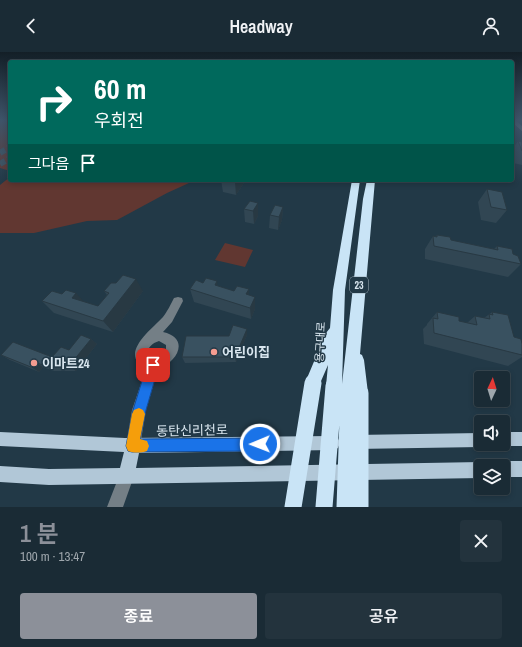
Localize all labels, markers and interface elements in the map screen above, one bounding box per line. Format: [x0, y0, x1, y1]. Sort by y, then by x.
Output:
text: Headway [229, 14, 293, 39]
icon: back [20, 15, 42, 37]
icon: person [480, 15, 502, 37]
text: 60 m [94, 70, 146, 108]
icon: right [28, 76, 80, 128]
text: 우회전 [94, 108, 144, 133]
icon: arrive [77, 152, 99, 174]
text: 그다음 [28, 153, 69, 174]
road number: 23 [350, 277, 368, 293]
street label: 용구대로 [312, 321, 328, 363]
place label: 어린이집 [222, 344, 270, 361]
marker: 어린이집 [209, 347, 219, 357]
pin [136, 348, 170, 382]
icon: arrive [142, 354, 164, 376]
place label: 이마트24 [42, 355, 90, 372]
marker: 이마트24 [29, 358, 39, 368]
north arrow [474, 371, 510, 407]
map controls [474, 371, 510, 495]
button: sound [474, 415, 510, 451]
street label: 동탄신리천로 [156, 421, 228, 440]
position arrow [239, 423, 281, 465]
button: layers [474, 459, 510, 495]
text: 1 분 [20, 517, 59, 549]
button: close [460, 520, 502, 562]
text: 100 m · 13:47 [20, 548, 85, 565]
button: 종료 [20, 593, 257, 639]
button: 공유 [265, 593, 502, 639]

